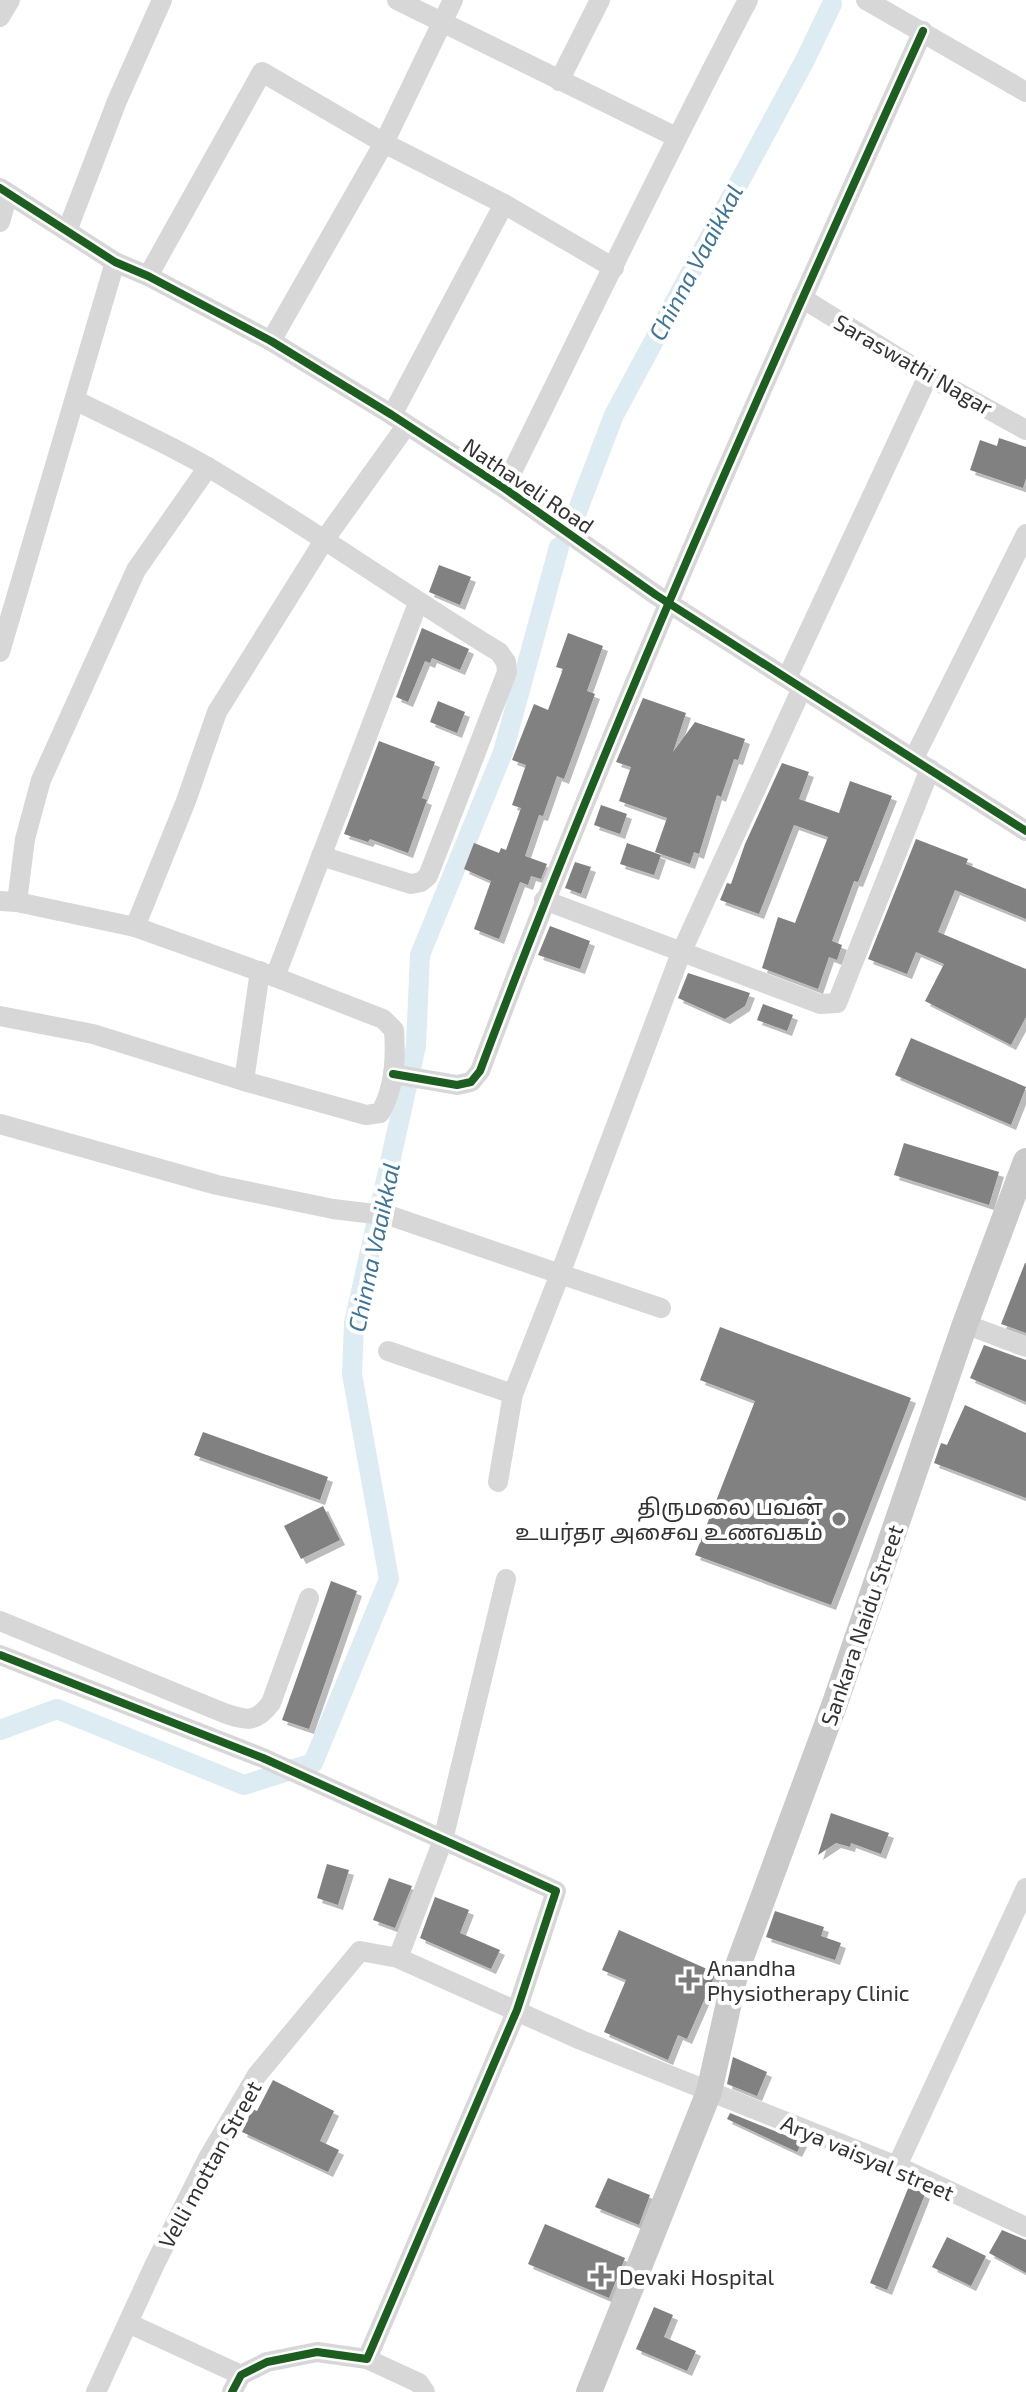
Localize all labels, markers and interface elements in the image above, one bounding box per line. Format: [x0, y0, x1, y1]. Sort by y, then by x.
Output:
water label: Chinna Vaaikkal [642, 179, 748, 345]
street label: Saraswathi Nagar [830, 308, 998, 420]
street label: Nathaveli Road [459, 432, 599, 538]
water label: Chinna Vaaikkal [341, 1160, 405, 1334]
place label: திருமலை பவன் உயர்தர அசைவ உணவகம் [515, 1493, 823, 1547]
marker: திருமலை பவன் உயர்தர அசைவ உணவகம் [830, 1510, 848, 1528]
street label: Sankara Naidu Street [814, 1521, 908, 1729]
place label: Anandha Physiotherapy Clinic [707, 1954, 910, 2005]
marker: Anandha Physiotherapy Clinic [678, 1969, 700, 1991]
street label: Velli mottan Street [152, 2076, 266, 2252]
street label: Arya vaisyal street [778, 2109, 958, 2205]
place label: Devaki Hospital [619, 2263, 775, 2289]
marker: Devaki Hospital [590, 2265, 612, 2287]

